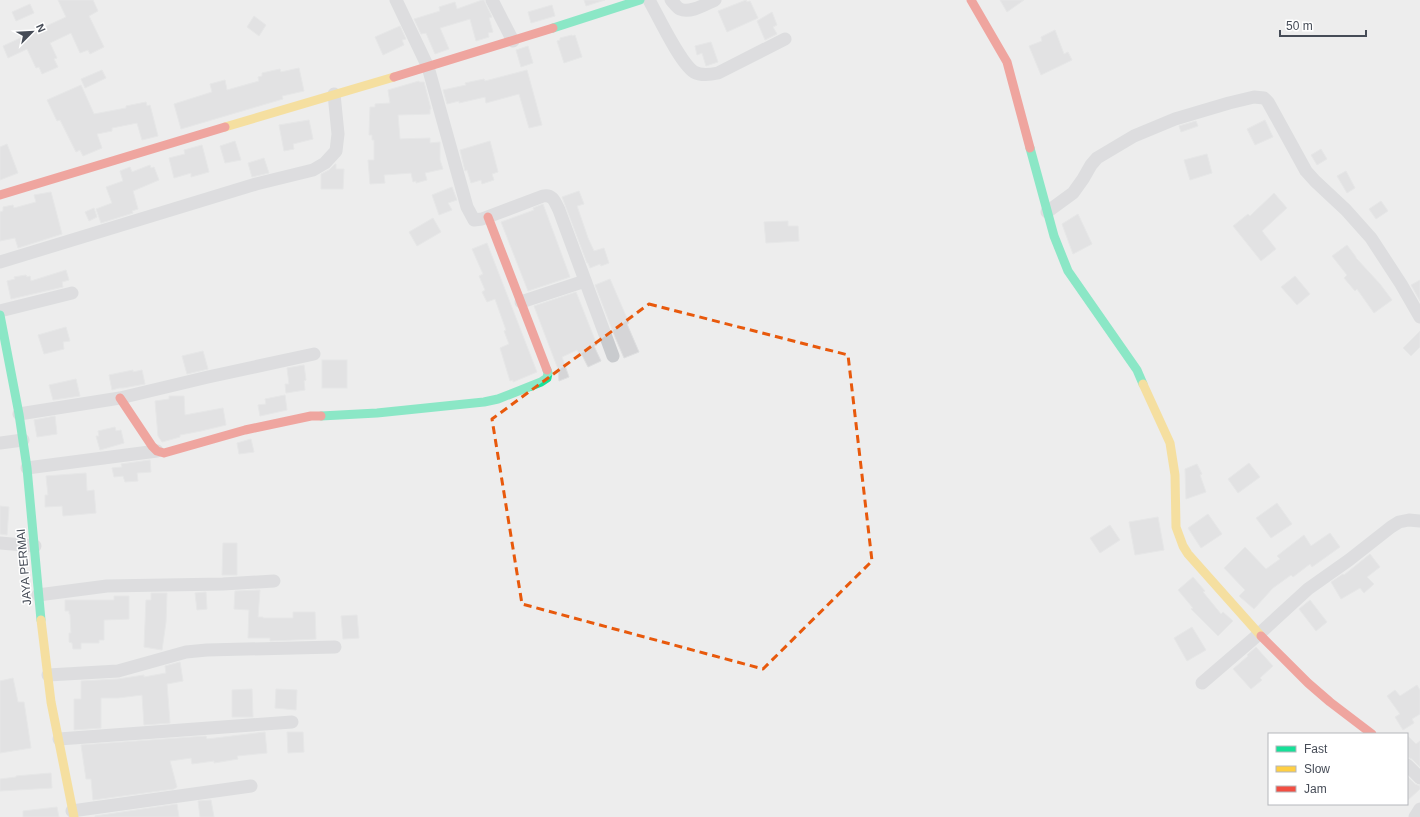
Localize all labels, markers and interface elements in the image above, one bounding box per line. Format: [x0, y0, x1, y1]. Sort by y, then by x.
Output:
north arrow [12, 12, 52, 52]
scale bar [1280, 12, 1366, 38]
text: 50 m [1286, 19, 1313, 33]
text: N [34, 22, 48, 34]
street label: JAYA PERMAI [14, 528, 34, 606]
legend [1268, 733, 1408, 805]
text: Fast [1304, 742, 1328, 756]
text: Slow [1304, 762, 1330, 776]
text: Jam [1304, 782, 1327, 796]

